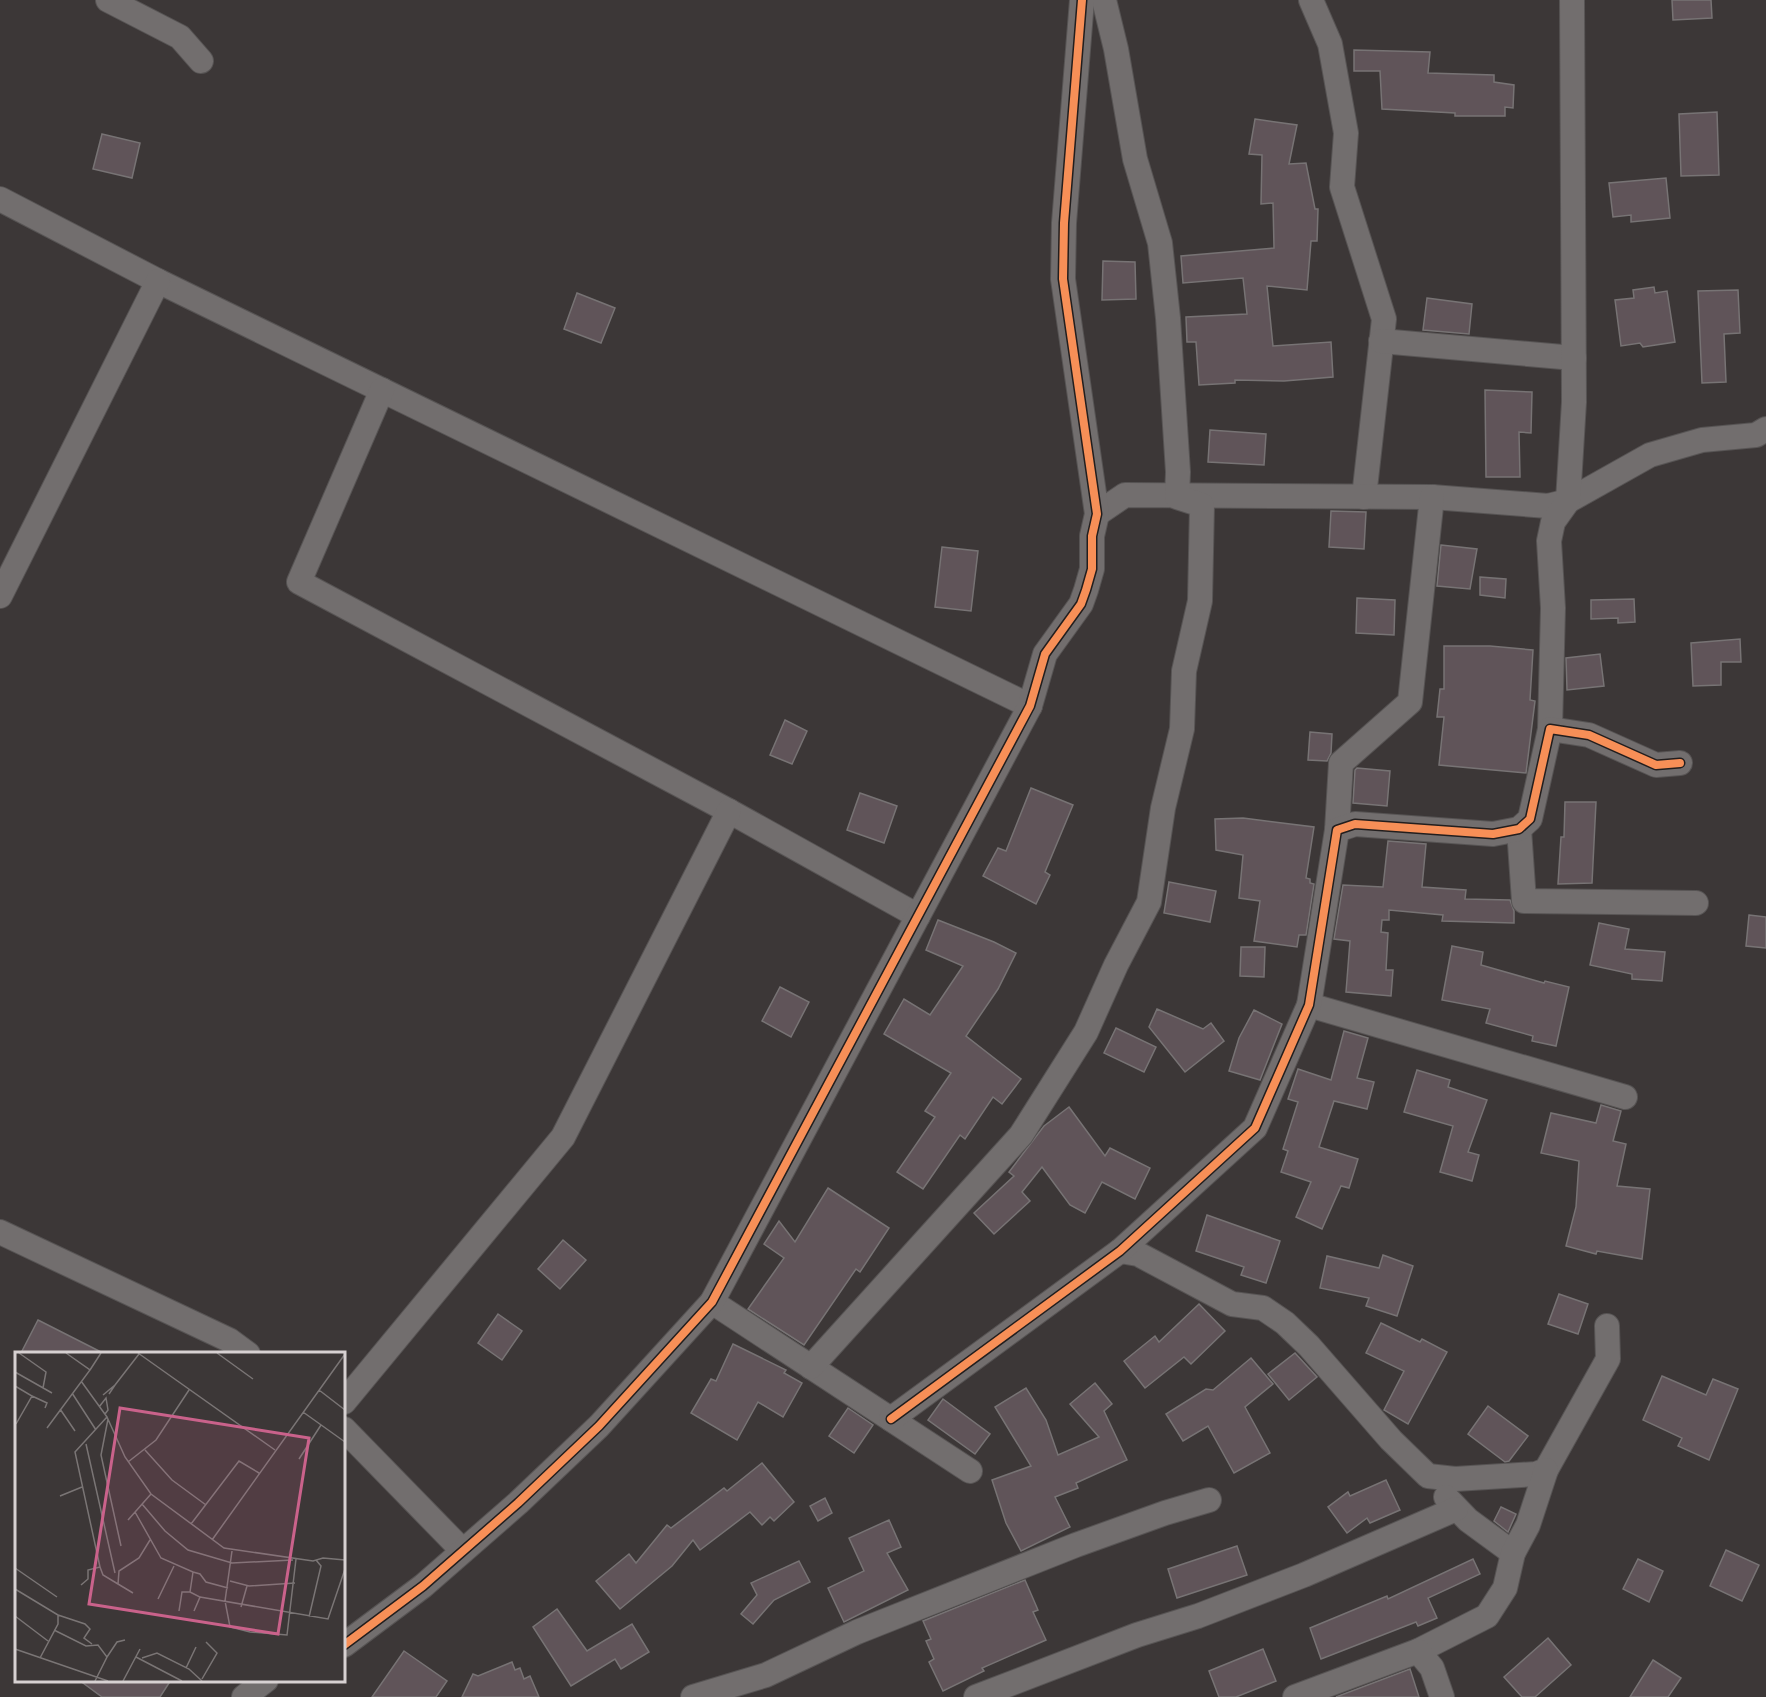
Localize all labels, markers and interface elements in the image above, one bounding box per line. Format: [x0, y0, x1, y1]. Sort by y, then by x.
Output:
inset map [15, 1352, 345, 1682]

